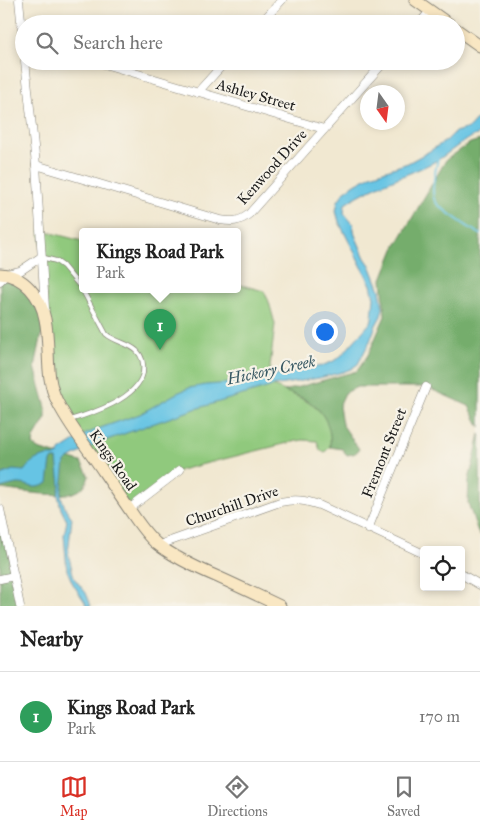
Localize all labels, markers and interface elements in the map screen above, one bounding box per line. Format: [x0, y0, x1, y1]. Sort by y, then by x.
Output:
search box [15, 15, 465, 70]
icon: search [33, 29, 61, 57]
text: Search here [73, 31, 163, 54]
street label: Ashley Street [213, 75, 298, 115]
north arrow [360, 85, 405, 130]
street label: Kenwood Drive [233, 126, 311, 208]
popup [79, 228, 241, 293]
text: Kings Road Park [96, 240, 224, 263]
text: Park [96, 263, 125, 282]
pin: 1 [144, 309, 176, 350]
your location [312, 319, 338, 345]
water label: Hickory Creek [224, 351, 317, 389]
street label: Fremont Street [358, 405, 410, 501]
street label: Kings Road [85, 426, 141, 494]
street label: Churchill Drive [183, 482, 281, 530]
map controls [420, 546, 465, 591]
button: locate [420, 546, 465, 591]
text: Nearby [20, 626, 83, 652]
text: Kings Road Park [67, 696, 195, 719]
text: 1 [33, 707, 39, 726]
text: 170 m [419, 707, 460, 726]
text: Park [67, 719, 96, 738]
tab: Map [60, 773, 88, 820]
tab: Directions [207, 773, 268, 820]
tab: Saved [387, 773, 420, 820]

